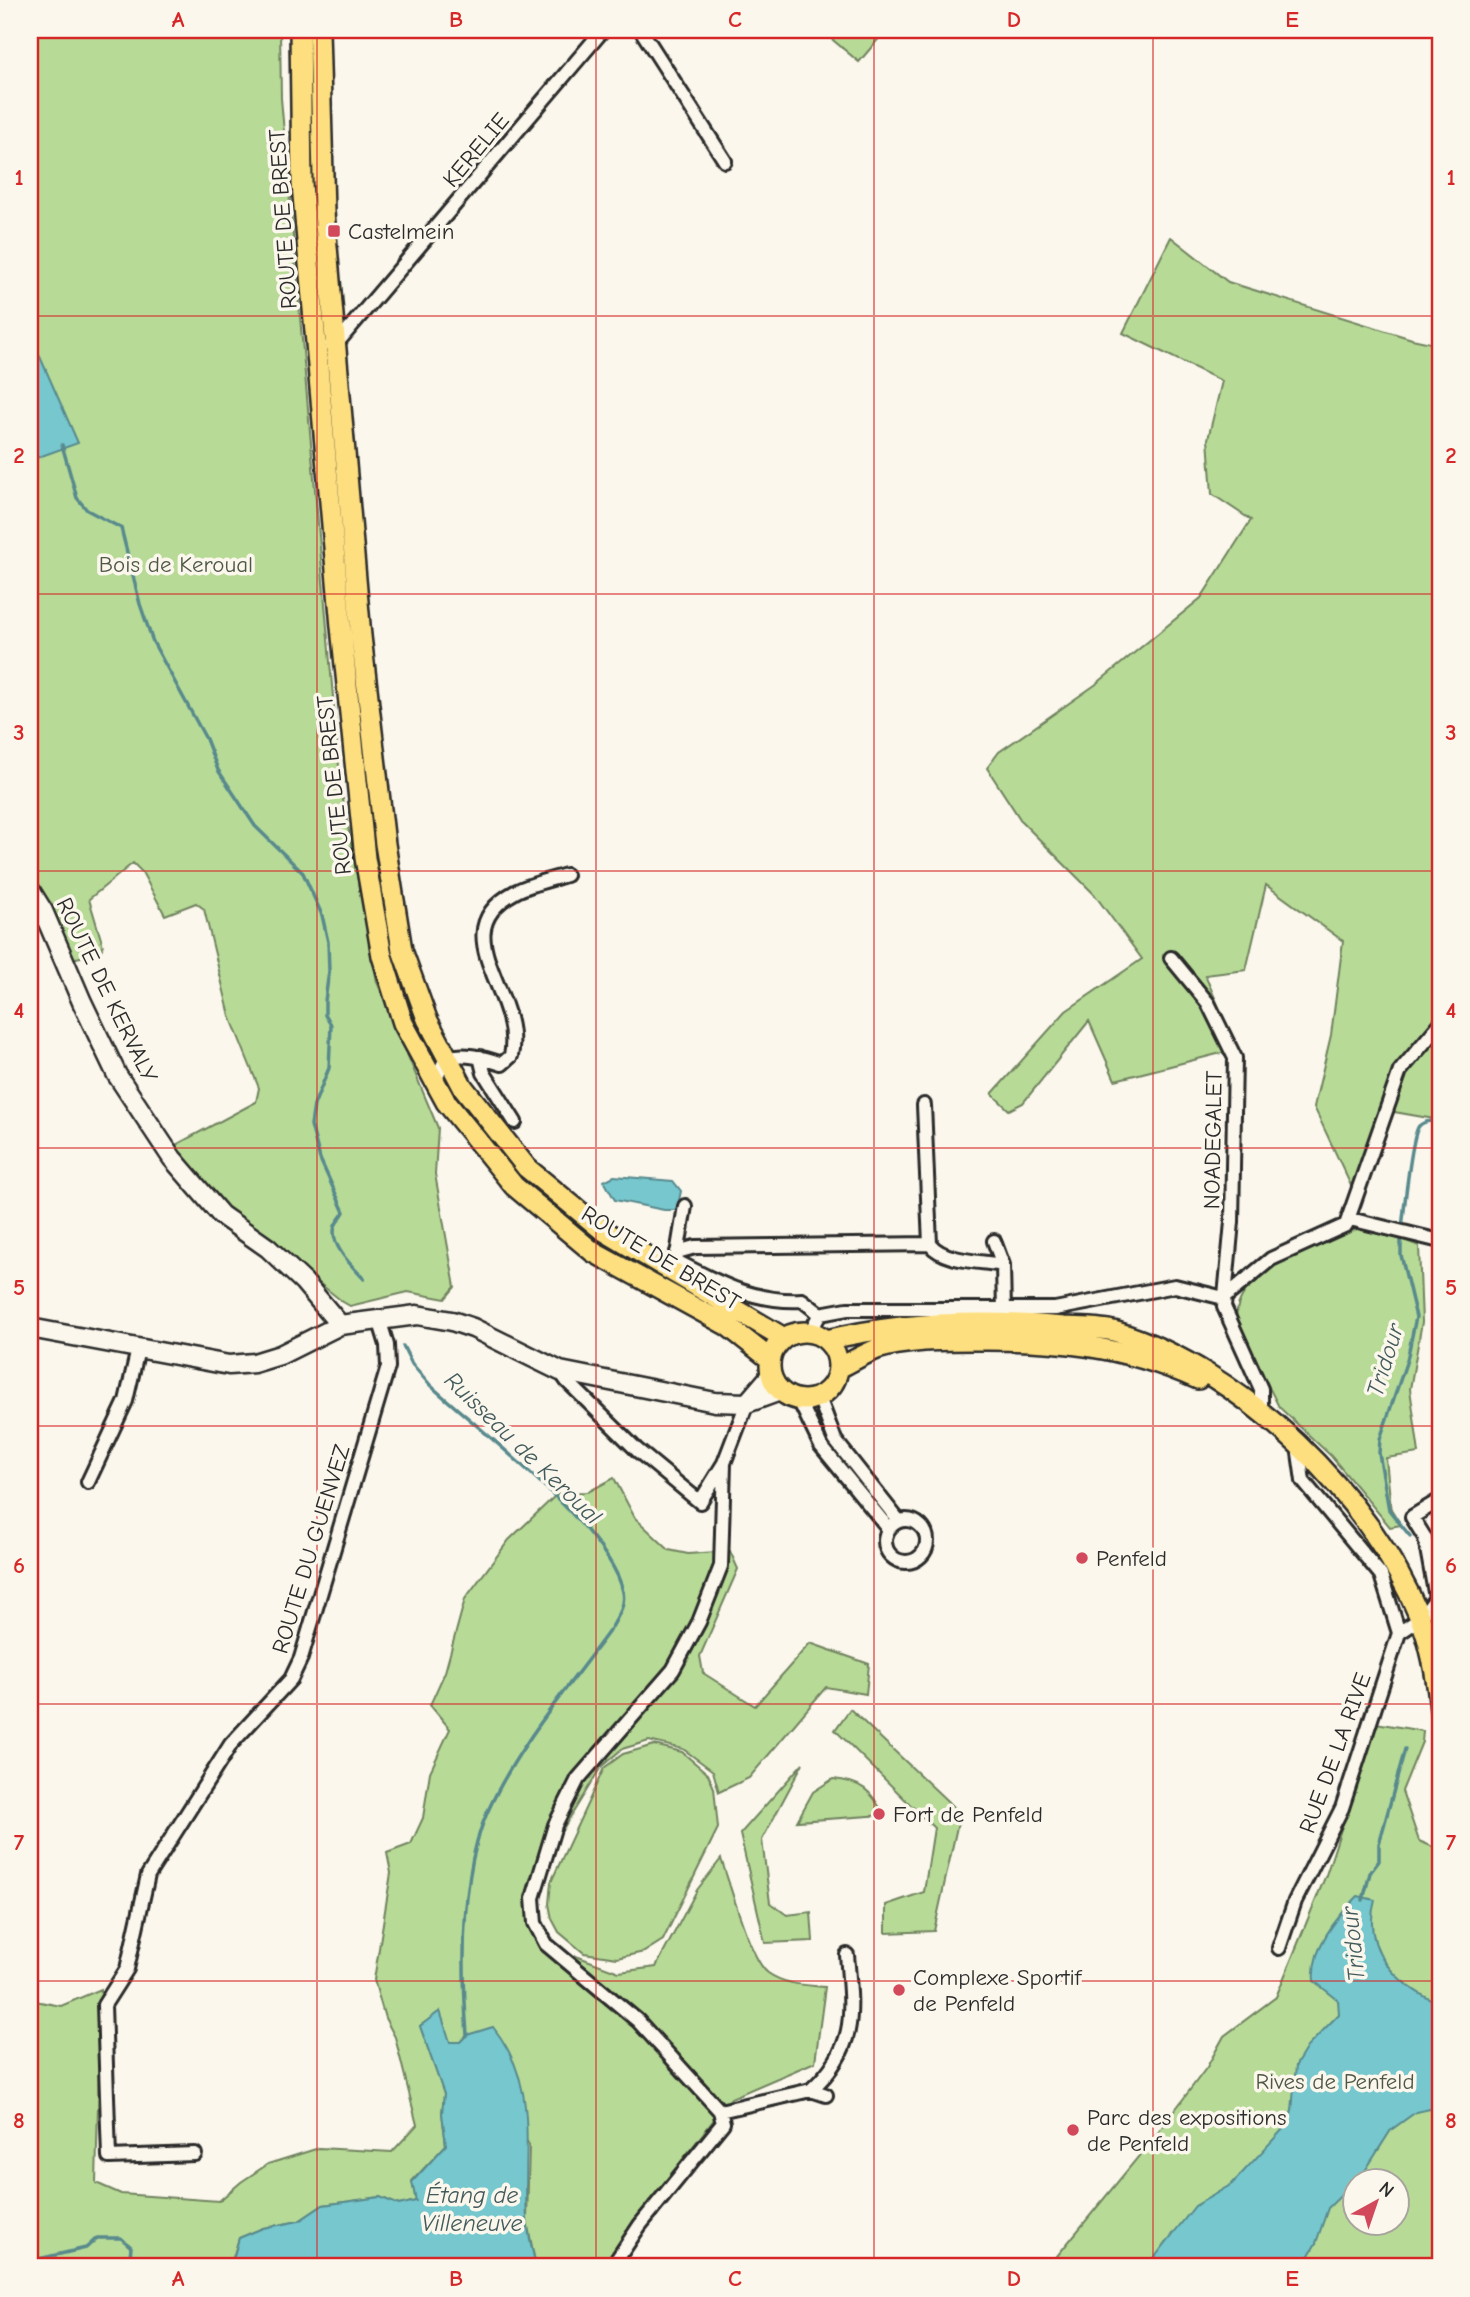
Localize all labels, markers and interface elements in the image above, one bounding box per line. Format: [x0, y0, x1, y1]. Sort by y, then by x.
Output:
text: A [172, 6, 185, 33]
text: B [449, 6, 463, 33]
text: C [728, 6, 742, 33]
text: D [1007, 6, 1021, 33]
text: E [1285, 6, 1299, 33]
street label: KERELIE [437, 107, 515, 193]
street label: ROUTE DE BREST [263, 128, 303, 310]
text: 1 [14, 164, 24, 191]
text: 1 [1446, 164, 1456, 191]
place label: Castelmein [348, 218, 455, 245]
marker: Castelmein [326, 223, 342, 239]
text: 2 [13, 442, 25, 469]
text: 2 [1445, 442, 1457, 469]
park label: Bois de Keroual [99, 551, 253, 578]
street label: ROUTE DE BREST [311, 694, 357, 876]
text: 3 [13, 719, 25, 746]
text: 3 [1445, 719, 1457, 746]
street label: ROUTE DE KERVALY [51, 893, 164, 1087]
text: 4 [14, 997, 25, 1024]
text: 4 [1446, 997, 1457, 1024]
street label: NOADEGALET [1198, 1070, 1228, 1210]
street label: ROUTE DE BREST [577, 1200, 745, 1316]
text: 5 [13, 1274, 25, 1301]
text: 5 [1445, 1274, 1457, 1301]
water label: Tridour [1361, 1319, 1410, 1400]
water label: Ruisseau de Keroual [439, 1366, 608, 1531]
street label: ROUTE DU GUENVEZ [266, 1441, 356, 1657]
place label: Penfeld [1096, 1545, 1167, 1572]
marker: Penfeld [1074, 1550, 1090, 1566]
text: 6 [13, 1552, 25, 1579]
text: 6 [1445, 1552, 1457, 1579]
street label: RUE DE LA RIVE [1293, 1669, 1377, 1837]
place label: Fort de Penfeld [893, 1801, 1043, 1828]
marker: Fort de Penfeld [871, 1806, 887, 1822]
text: 7 [14, 1829, 25, 1856]
text: 7 [1446, 1829, 1457, 1856]
water label: Tridour [1335, 1904, 1371, 1983]
place label: Complexe Sportif de Penfeld [913, 1964, 1083, 2017]
marker: Complexe Sportif de Penfeld [891, 1982, 907, 1998]
park label: Rives de Penfeld [1255, 2068, 1415, 2095]
place label: Parc des expositions de Penfeld [1087, 2104, 1287, 2157]
text: 8 [13, 2107, 25, 2134]
text: 8 [1445, 2107, 1457, 2134]
marker: Parc des expositions de Penfeld [1065, 2122, 1081, 2138]
north arrow [1340, 2168, 1410, 2238]
text: N [1374, 2177, 1398, 2202]
water label: Étang de Villeneuve [422, 2181, 522, 2237]
text: A [172, 2265, 185, 2292]
text: B [449, 2265, 463, 2292]
text: C [728, 2265, 742, 2292]
text: D [1007, 2265, 1021, 2292]
text: E [1285, 2265, 1299, 2292]

